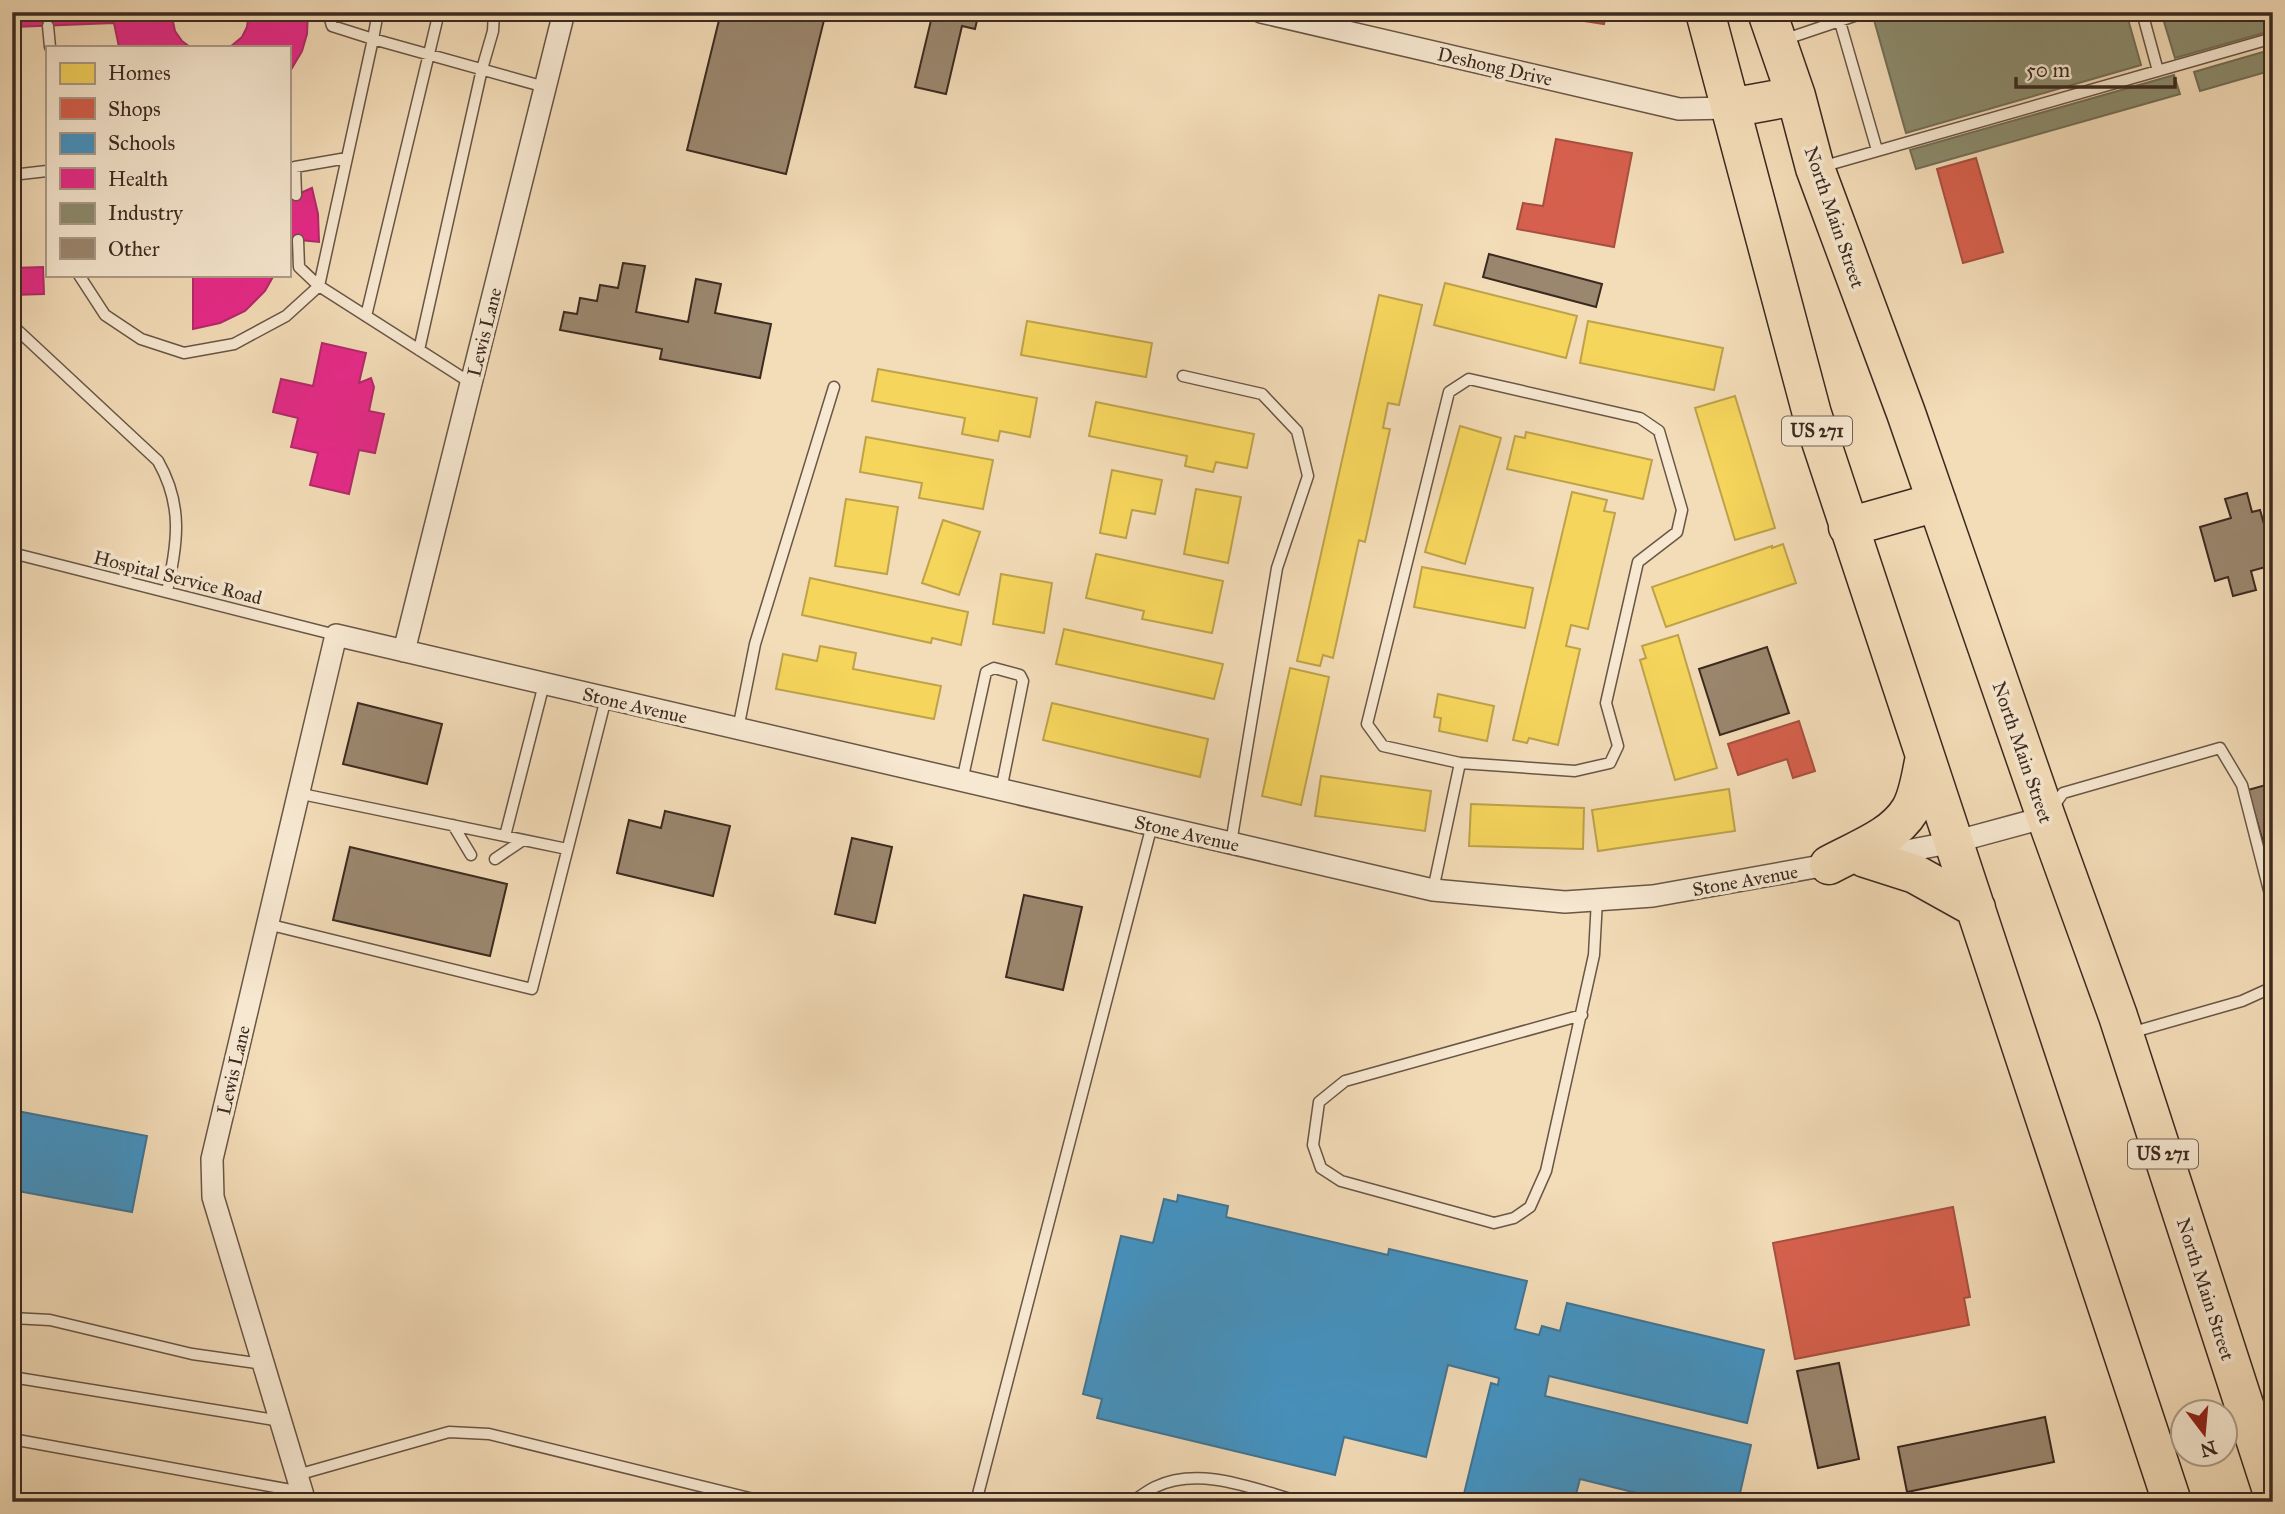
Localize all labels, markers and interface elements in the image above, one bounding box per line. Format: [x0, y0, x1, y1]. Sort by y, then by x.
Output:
street label: Deshong Drive [1435, 42, 1555, 92]
legend [46, 46, 290, 276]
scale bar [2016, 46, 2175, 90]
text: 50 m [2026, 57, 2071, 83]
text: Homes [108, 60, 171, 86]
text: Shops [108, 96, 161, 122]
text: Schools [108, 130, 175, 156]
street label: North Main Street [1800, 143, 1870, 291]
text: Health [108, 166, 169, 192]
text: Industry [108, 200, 184, 226]
text: Other [108, 236, 160, 262]
street label: Lewis Lane [462, 285, 507, 379]
road number: US 271 [1782, 416, 1852, 446]
street label: Hospital Service Road [91, 545, 265, 610]
street label: North Main Street [1988, 678, 2058, 826]
street label: Stone Avenue [580, 682, 690, 729]
street label: Stone Avenue [1132, 810, 1242, 857]
street label: Stone Avenue [1691, 860, 1800, 901]
street label: Lewis Lane [212, 1023, 255, 1117]
road number: US 271 [2128, 1140, 2198, 1168]
street label: North Main Street [2172, 1215, 2239, 1364]
north arrow [2170, 1398, 2240, 1468]
text: N [2198, 1436, 2219, 1462]

